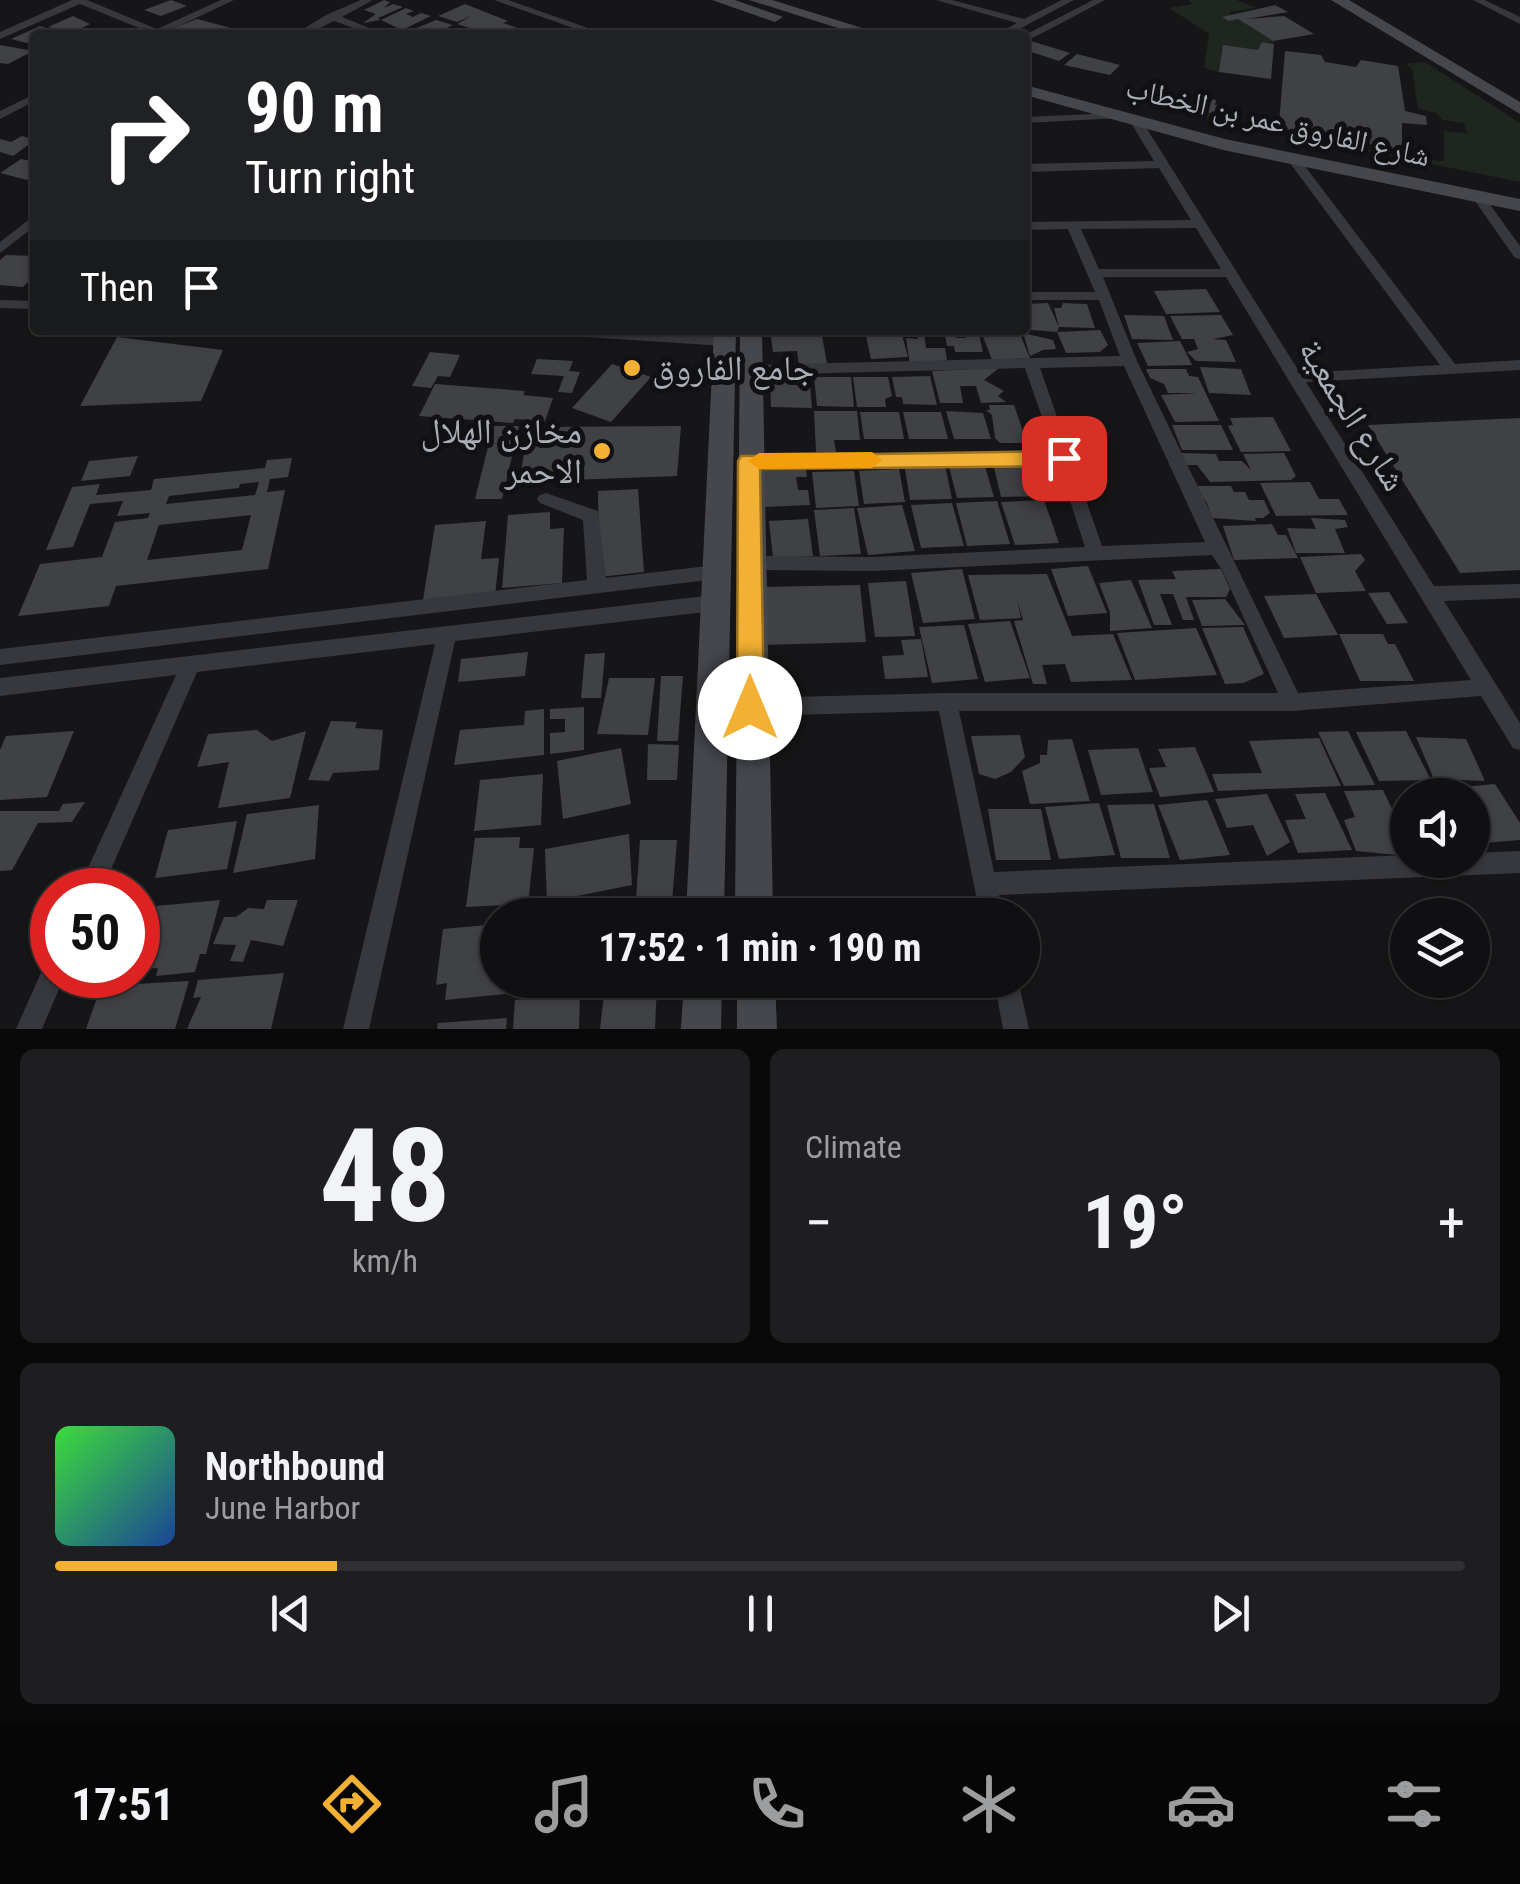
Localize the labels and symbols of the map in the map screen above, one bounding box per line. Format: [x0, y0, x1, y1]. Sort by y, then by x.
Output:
street label: شارع الفاروق عمر بن الخطاب [1122, 69, 1433, 175]
street label: شارع الجمعية [1289, 332, 1415, 499]
place label: جامع الفاروق [652, 348, 815, 390]
marker: جامع الفاروق [621, 357, 643, 379]
place label: مخازن الهلال الاحمر [421, 411, 582, 492]
pin [1022, 416, 1107, 501]
marker: مخازن الهلال الاحمر [591, 440, 613, 462]
position arrow [698, 656, 802, 760]
speed limit sign: 50 [30, 868, 160, 998]

